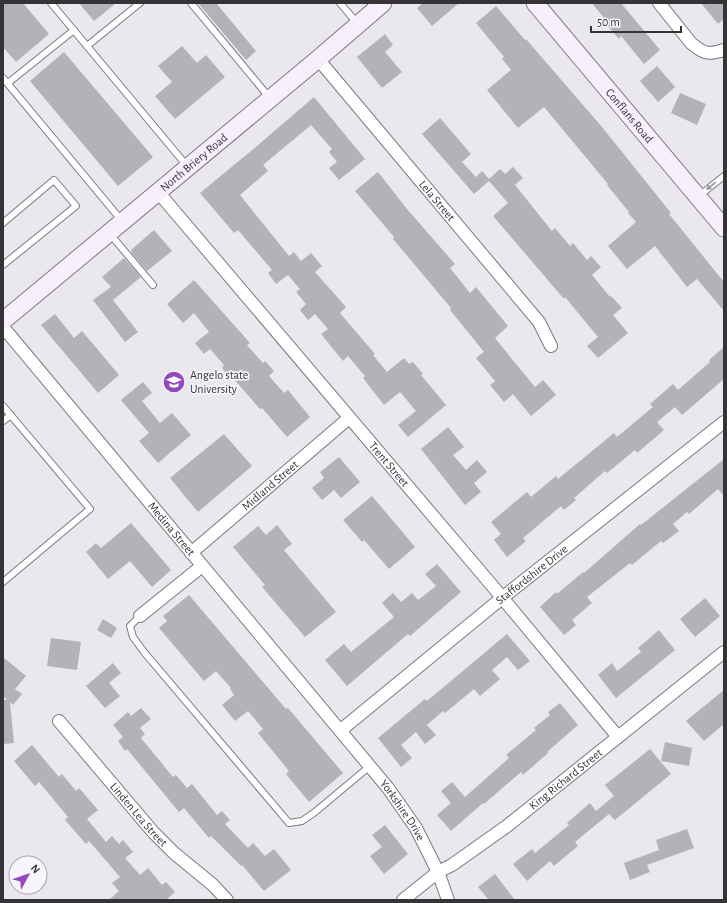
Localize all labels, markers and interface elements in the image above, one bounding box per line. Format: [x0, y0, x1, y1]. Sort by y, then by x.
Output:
scale bar [591, 8, 681, 34]
text: 50 m [597, 16, 620, 28]
street label: Conflans Road [604, 86, 656, 145]
street label: North Briery Road [158, 131, 230, 194]
street label: Lela Street [417, 178, 458, 223]
one-way arrow [706, 182, 717, 191]
school or university icon: Angelo state University [161, 369, 187, 395]
place label: Angelo state University [190, 369, 248, 396]
street label: Trent Street [367, 439, 411, 489]
street label: Midland Street [240, 458, 301, 513]
street label: Medina Street [146, 500, 197, 558]
street label: Staffordshire Drive [493, 543, 570, 607]
street label: King Richard Street [527, 746, 605, 812]
street label: Yorkshire Drive [378, 777, 427, 842]
street label: Linden Lea Street [108, 780, 170, 849]
north arrow [8, 855, 48, 895]
text: N [29, 862, 42, 875]

